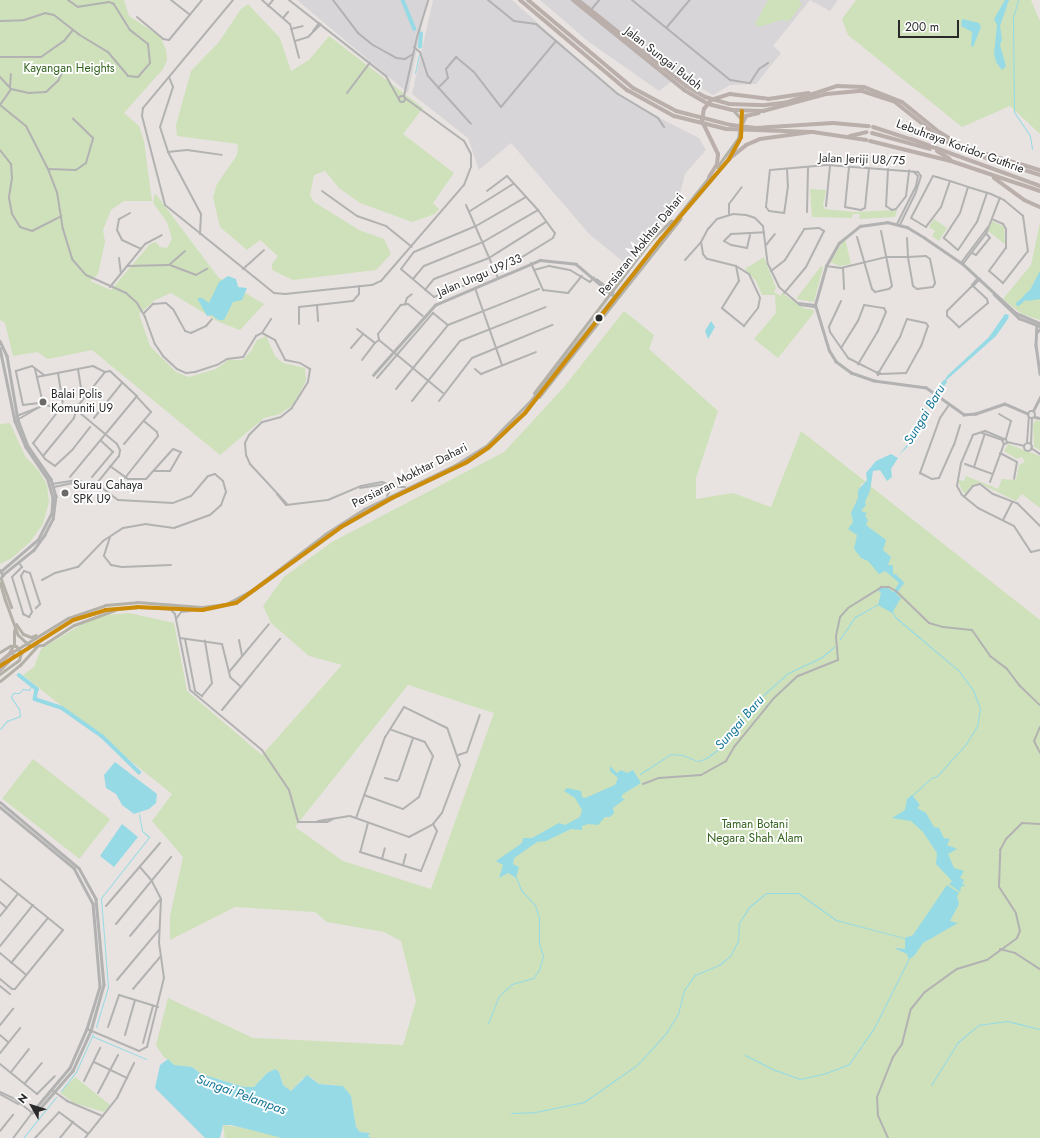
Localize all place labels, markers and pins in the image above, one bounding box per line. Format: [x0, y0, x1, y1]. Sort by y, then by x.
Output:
unlabelled marker [594, 313, 604, 323]
place label: Balai Polis Komuniti U9 [51, 388, 113, 416]
marker: Balai Polis Komuniti U9 [38, 397, 48, 407]
place label: Surau Cahaya SPK U9 [73, 479, 143, 507]
marker: Surau Cahaya SPK U9 [60, 488, 70, 498]

